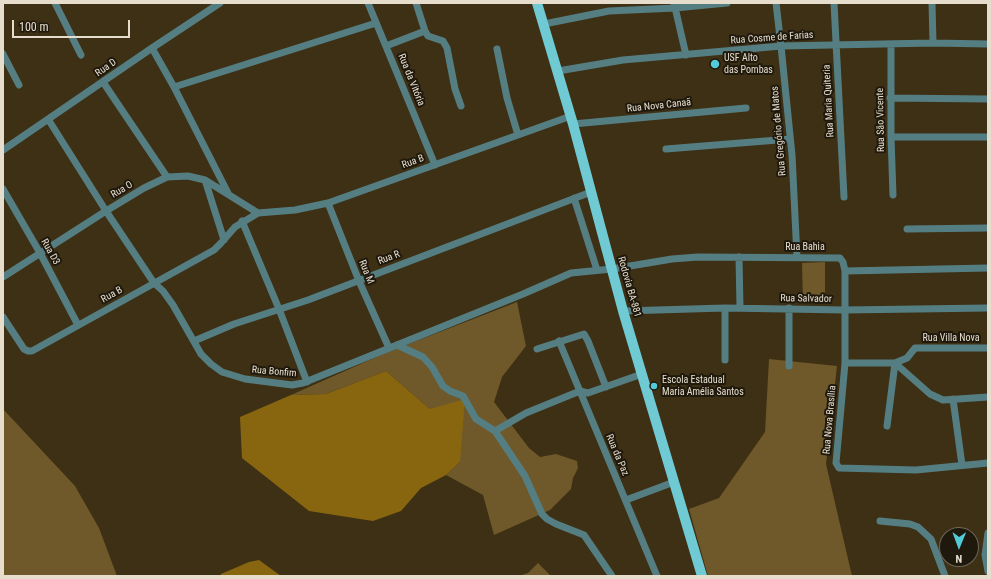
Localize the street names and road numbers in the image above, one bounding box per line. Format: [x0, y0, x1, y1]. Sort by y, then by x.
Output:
street label: Rua Cosme de Farias [730, 29, 814, 47]
street label: Rua da Vitória [395, 52, 427, 108]
street label: Rua D [93, 57, 119, 79]
street label: Rua Maria Quiteria [821, 64, 837, 138]
street label: Rua Gregório de Matos [769, 86, 789, 176]
street label: Rua São Vicente [874, 88, 888, 152]
street label: Rua Nova Canaã [626, 97, 692, 115]
street label: Rua B [400, 152, 426, 172]
street label: Rua O [109, 179, 135, 201]
street label: Rua D3 [38, 237, 62, 267]
street label: Rua Bahia [785, 241, 825, 253]
street label: Rua R [376, 248, 402, 268]
street label: Rodovia BA-881 [615, 255, 643, 319]
street label: Rua M [356, 258, 376, 286]
street label: Rua B [99, 284, 125, 306]
street label: Rua Salvador [780, 293, 832, 305]
street label: Rua Villa Nova [923, 332, 979, 344]
street label: Rua Bonfim [251, 364, 297, 380]
street label: Rua Nova Brasília [821, 385, 839, 455]
street label: Rua da Paz [603, 432, 631, 478]

